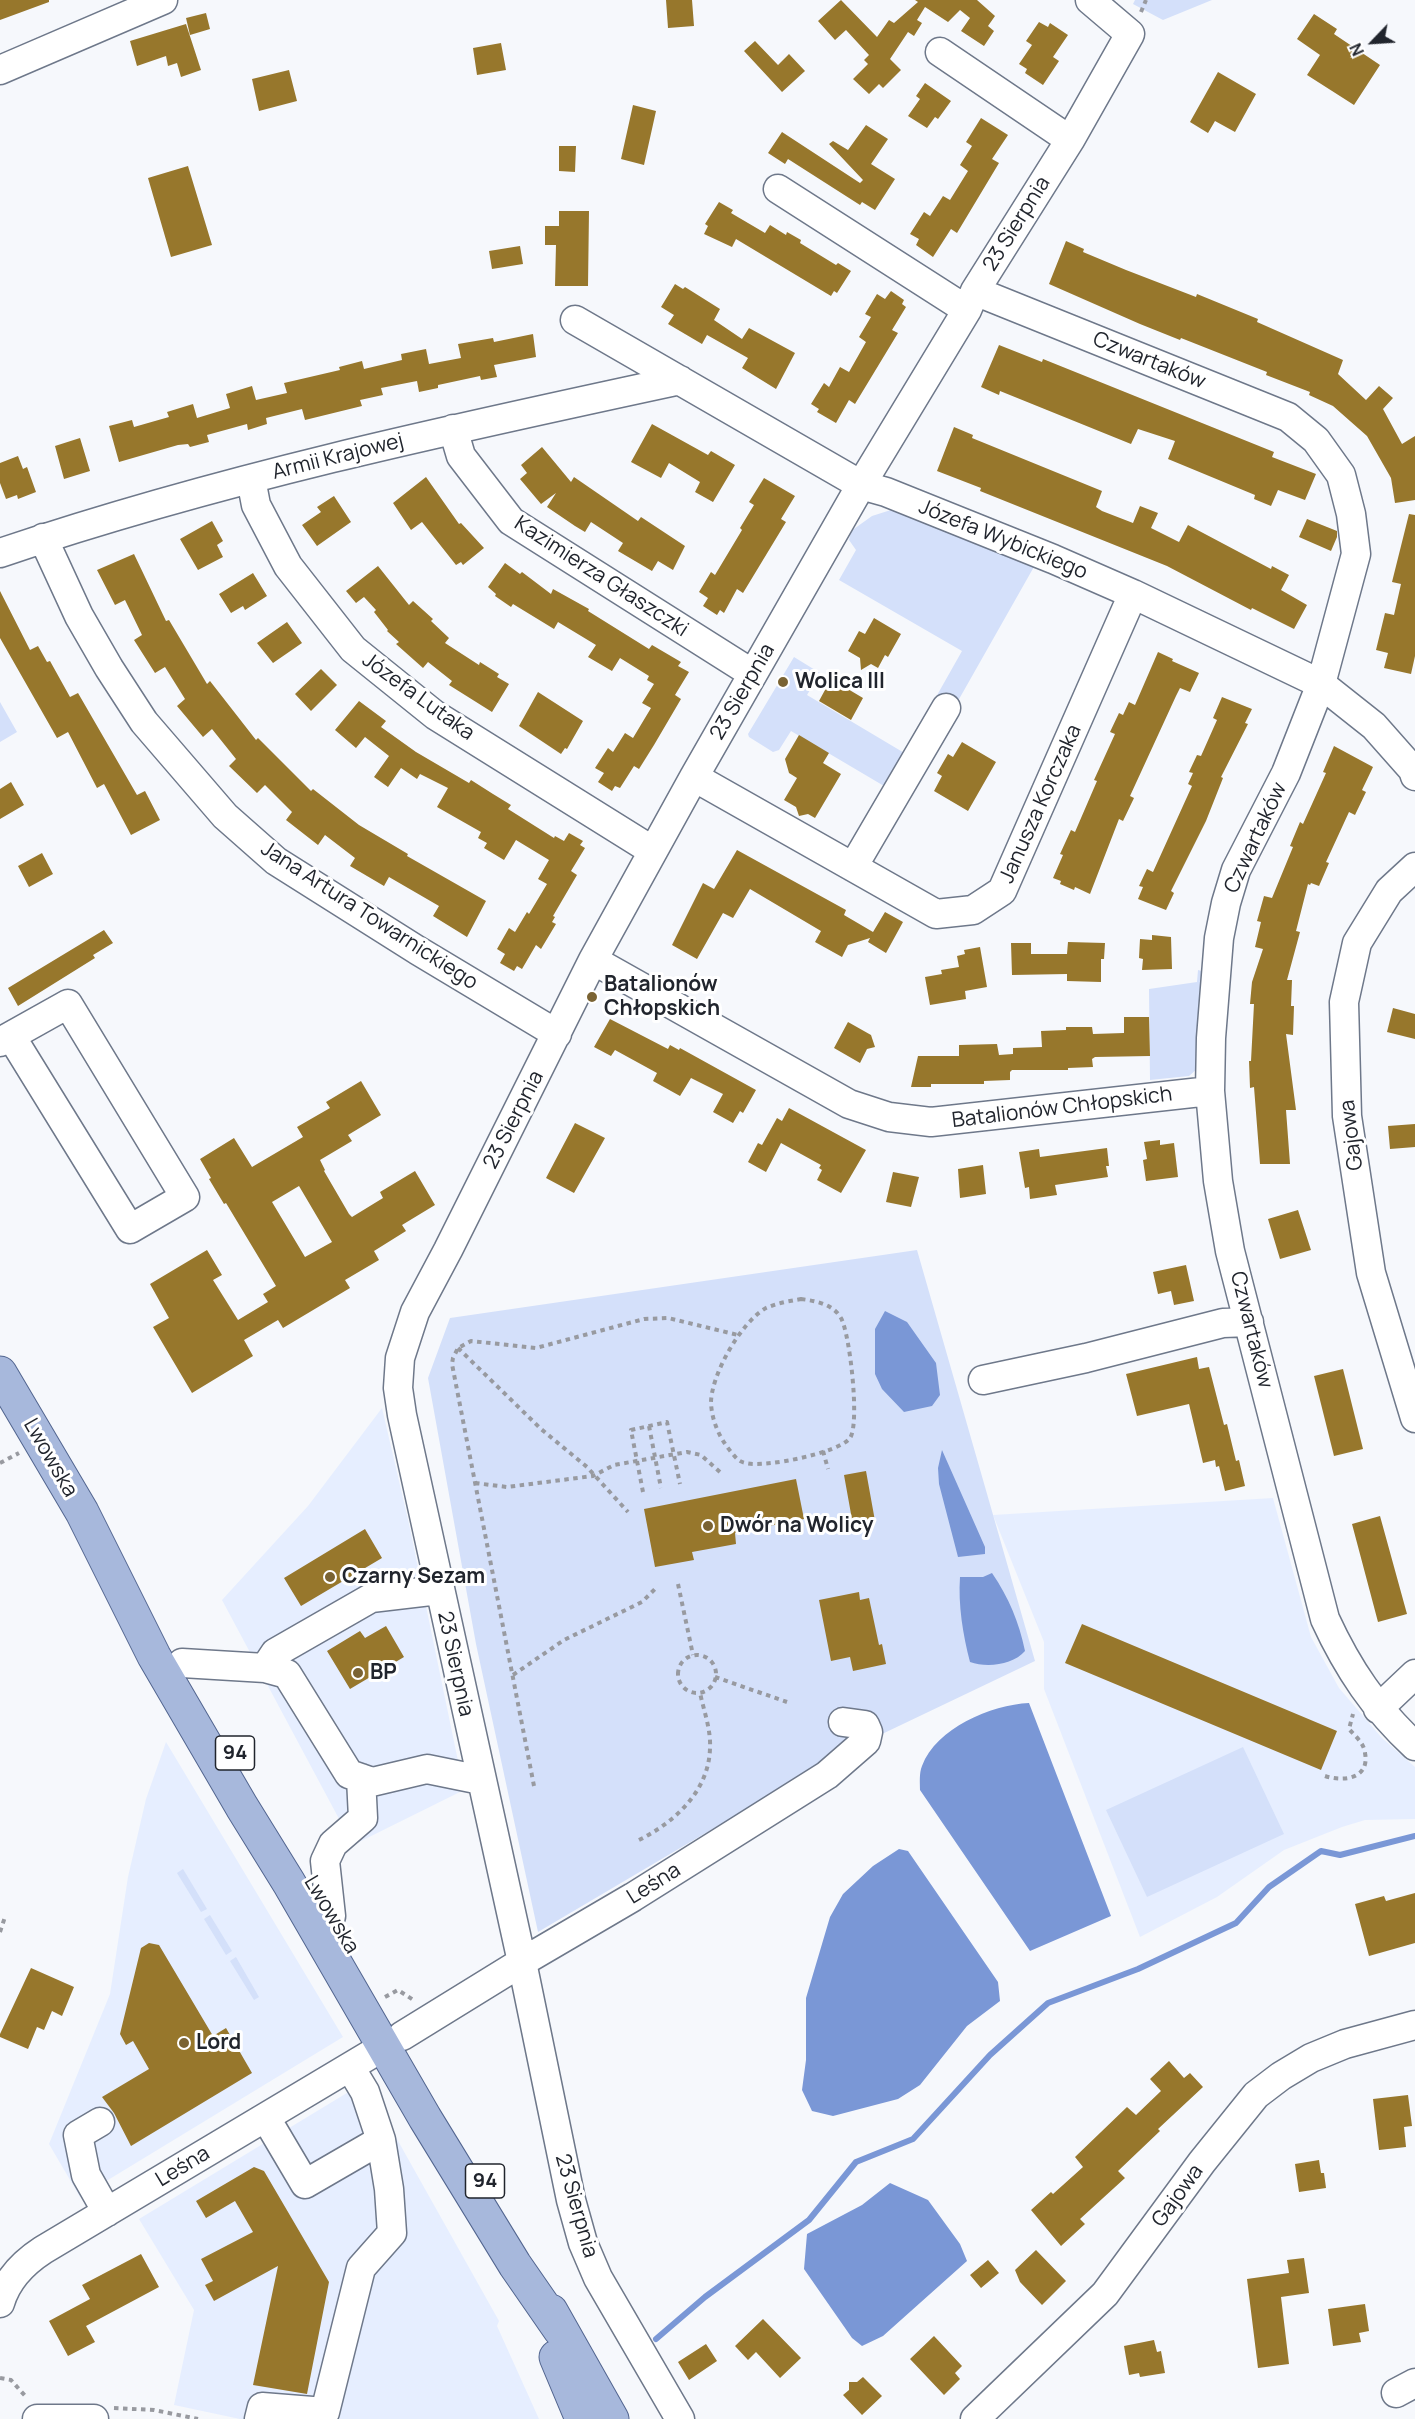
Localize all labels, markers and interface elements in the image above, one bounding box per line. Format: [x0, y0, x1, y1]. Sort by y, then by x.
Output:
north arrow [1343, 12, 1403, 72]
text: N [1344, 40, 1369, 59]
street label: 23 Sierpnia [978, 172, 1056, 276]
street label: Czwartaków [1089, 327, 1209, 395]
street label: Armii Krajowej [270, 429, 406, 485]
street label: Józefa Wybickiego [915, 495, 1091, 585]
street label: Kazimierza Głaszczki [509, 511, 693, 643]
street label: 23 Sierpnia [705, 639, 781, 745]
street label: Józefa Lutaka [357, 648, 479, 746]
place label: Wolica III [795, 669, 885, 695]
marker: Wolica III [776, 675, 790, 689]
street label: Janusza Korczaka [995, 721, 1087, 887]
street label: Czwartaków [1219, 779, 1293, 897]
street label: Jana Artura Towarnickiego [256, 836, 482, 996]
place label: Batalionów Chłopskich [604, 972, 720, 1022]
marker: Batalionów Chłopskich [585, 990, 599, 1004]
street label: 23 Sierpnia [478, 1067, 550, 1173]
street label: Batalionów Chłopskich [950, 1082, 1174, 1134]
street label: Gajowa [1335, 1098, 1369, 1172]
street label: Czwartaków [1224, 1269, 1278, 1391]
street label: Lwowska [17, 1414, 83, 1502]
place label: Dwór na Wolicy [720, 1513, 874, 1539]
marker: Dwór na Wolicy [701, 1519, 715, 1533]
place label: Czarny Sezam [342, 1564, 485, 1590]
marker: Czarny Sezam [323, 1570, 337, 1584]
street label: 23 Sierpnia [432, 1609, 478, 1719]
place label: BP [370, 1660, 397, 1686]
marker: BP [351, 1666, 365, 1680]
road number: 94 [216, 1736, 254, 1770]
street label: Leśna [623, 1858, 685, 1910]
street label: Lwowska [298, 1871, 364, 1959]
place label: Lord [196, 2030, 241, 2056]
marker: Lord [177, 2036, 191, 2050]
street label: Leśna [152, 2141, 214, 2193]
street label: 23 Sierpnia [549, 2151, 603, 2261]
street label: Gajowa [1147, 2160, 1209, 2232]
road number: 94 [466, 2164, 504, 2198]

